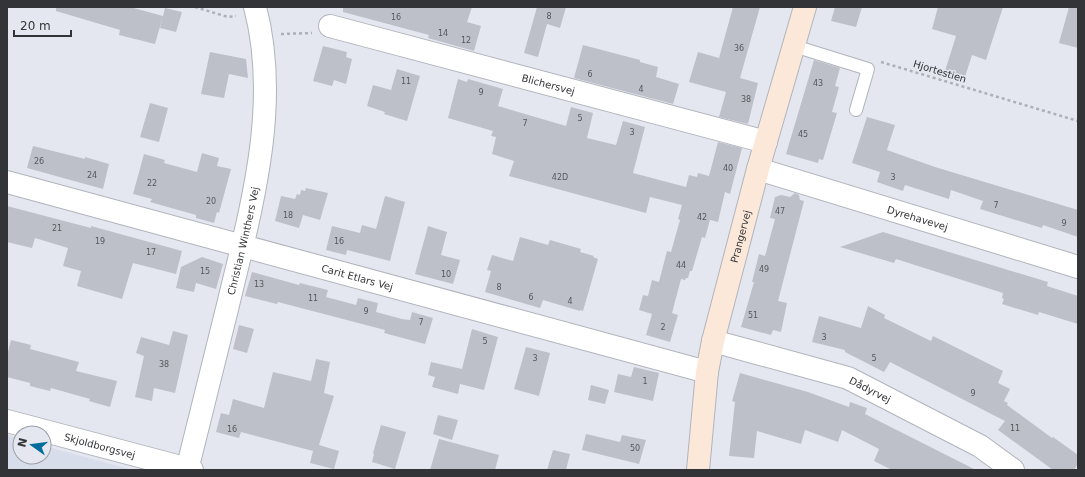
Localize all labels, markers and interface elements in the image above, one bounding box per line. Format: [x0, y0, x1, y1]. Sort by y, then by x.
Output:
scale bar [14, 12, 71, 38]
house number: 8 [546, 12, 552, 21]
house number: 16 [391, 13, 401, 22]
text: 20 m [20, 19, 51, 33]
house number: 14 [438, 29, 448, 38]
house number: 12 [461, 36, 471, 45]
house number: 36 [734, 44, 744, 53]
street label: Hjortestien [912, 58, 968, 85]
house number: 6 [587, 70, 593, 79]
street label: Blichersvej [520, 72, 576, 97]
house number: 11 [401, 77, 411, 86]
house number: 43 [813, 79, 823, 88]
house number: 4 [638, 85, 644, 94]
house number: 9 [478, 88, 484, 97]
house number: 38 [741, 95, 751, 104]
house number: 5 [577, 114, 583, 123]
house number: 7 [522, 119, 528, 128]
house number: 3 [629, 128, 635, 137]
house number: 45 [798, 130, 808, 139]
house number: 26 [34, 157, 44, 166]
house number: 40 [723, 164, 733, 173]
house number: 24 [87, 171, 97, 180]
house number: 42D [552, 173, 568, 182]
house number: 3 [890, 173, 896, 182]
house number: 22 [147, 179, 157, 188]
street label: Christian Winthers Vej [226, 186, 261, 296]
house number: 20 [206, 197, 216, 206]
house number: 7 [993, 201, 999, 210]
street label: Dyrehavevej [886, 204, 949, 233]
house number: 47 [775, 207, 785, 216]
street label: Prangervej [729, 209, 753, 264]
house number: 18 [283, 211, 293, 220]
house number: 42 [697, 213, 707, 222]
house number: 9 [1061, 219, 1067, 228]
house number: 21 [52, 224, 62, 233]
house number: 19 [95, 237, 105, 246]
house number: 16 [334, 237, 344, 246]
house number: 17 [146, 248, 156, 257]
house number: 44 [676, 261, 686, 270]
street label: Carit Etlars Vej [320, 263, 394, 293]
house number: 49 [759, 265, 769, 274]
house number: 15 [200, 267, 210, 276]
house number: 10 [441, 270, 451, 279]
house number: 13 [254, 280, 264, 289]
house number: 8 [496, 283, 502, 292]
house number: 6 [528, 293, 534, 302]
house number: 11 [308, 294, 318, 303]
house number: 4 [567, 297, 573, 306]
house number: 9 [363, 307, 369, 316]
house number: 51 [748, 311, 758, 320]
house number: 7 [418, 318, 424, 327]
house number: 2 [660, 323, 666, 332]
house number: 3 [821, 333, 827, 342]
house number: 5 [482, 337, 488, 346]
house number: 3 [532, 354, 538, 363]
house number: 5 [871, 354, 877, 363]
house number: 38 [159, 360, 169, 369]
street label: Dådyrvej [847, 375, 893, 405]
house number: 1 [642, 377, 648, 386]
house number: 9 [970, 389, 976, 398]
house number: 11 [1010, 424, 1020, 433]
north arrow [12, 425, 52, 465]
house number: 16 [227, 425, 237, 434]
street label: Skjoldborgsvej [63, 431, 136, 461]
text: N [15, 437, 30, 449]
house number: 50 [630, 444, 640, 453]

